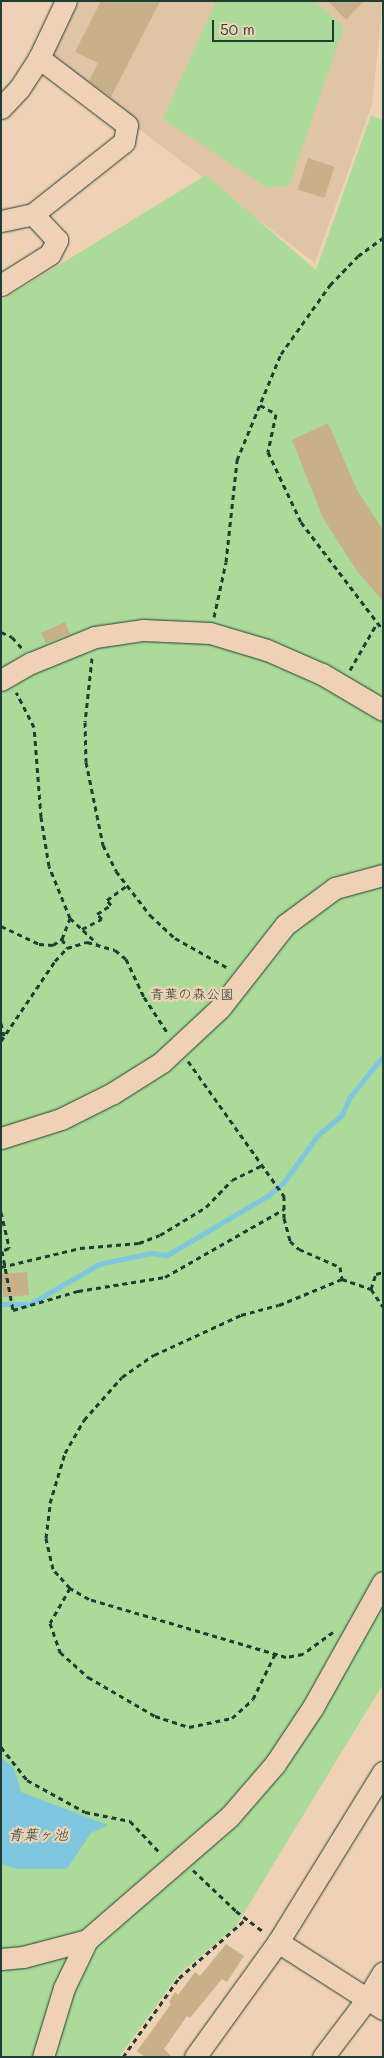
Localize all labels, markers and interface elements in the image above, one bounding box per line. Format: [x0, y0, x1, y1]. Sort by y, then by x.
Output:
scale bar [214, 10, 336, 42]
text: 50 m [220, 19, 255, 39]
park label: 青葉の森公園 [150, 986, 234, 1002]
water label: 青葉ヶ池 [8, 1826, 68, 1844]

